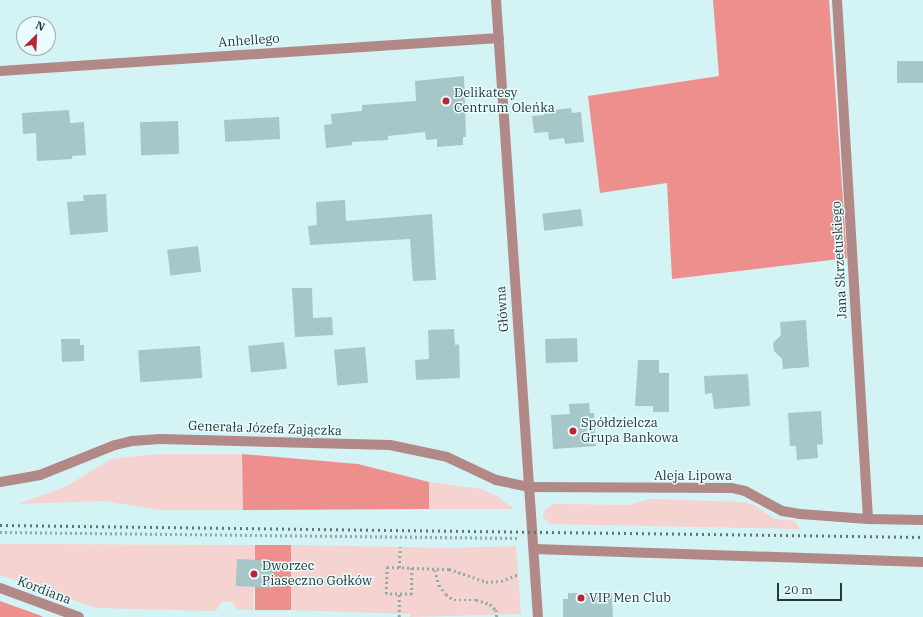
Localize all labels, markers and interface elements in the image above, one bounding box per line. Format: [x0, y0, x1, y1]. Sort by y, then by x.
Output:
north arrow [16, 16, 56, 56]
text: N [34, 18, 47, 34]
street label: Anhellego [218, 31, 280, 51]
place label: Delikatesy Centrum Oleńka [454, 86, 555, 117]
marker: Delikatesy Centrum Oleńka [441, 96, 451, 106]
street label: Jana Skrzetuskiego [829, 201, 851, 319]
street label: Główna [494, 285, 512, 333]
place label: Spółdzielcza Grupa Bankowa [581, 416, 678, 447]
street label: Generała Józefa Zajączka [188, 419, 342, 439]
marker: Spółdzielcza Grupa Bankowa [568, 426, 578, 436]
street label: Aleja Lipowa [654, 468, 732, 484]
place label: Dworzec Piaseczno Gołków [262, 559, 372, 590]
marker: Dworzec Piaseczno Gołków [249, 569, 259, 579]
street label: Kordiana [15, 574, 73, 608]
scale bar [779, 575, 844, 601]
text: 20 m [784, 582, 813, 597]
place label: VIP Men Club [589, 590, 671, 606]
marker: VIP Men Club [576, 593, 586, 603]

